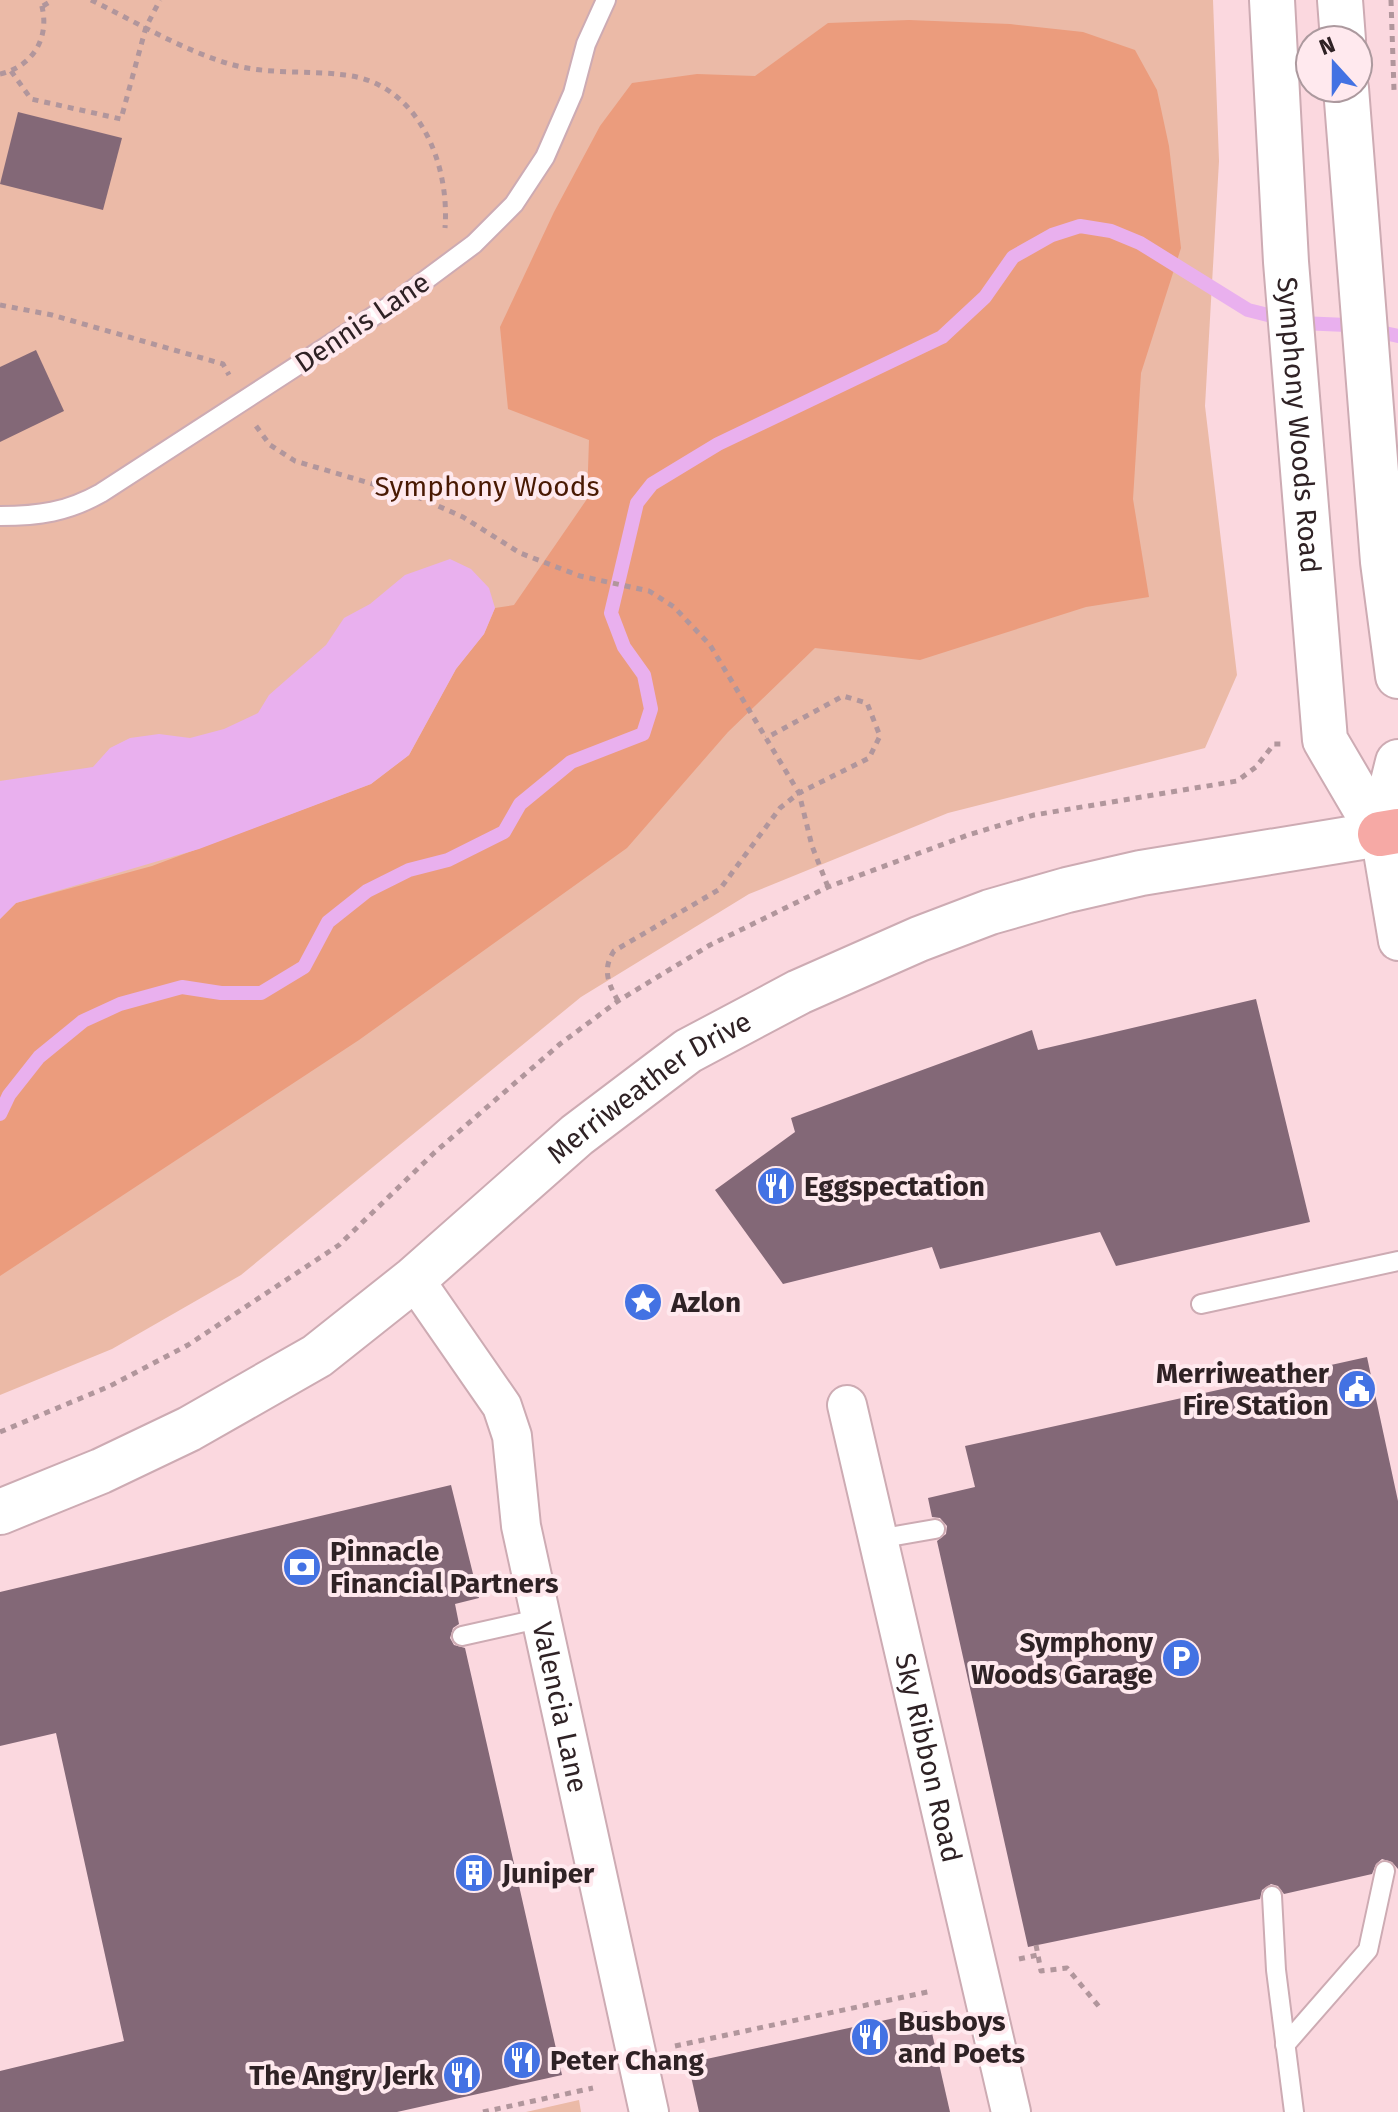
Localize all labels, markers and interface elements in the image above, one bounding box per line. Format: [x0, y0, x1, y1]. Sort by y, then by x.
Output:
north arrow [1294, 24, 1374, 104]
text: N [1315, 31, 1339, 61]
street label: Dennis Lane [289, 265, 436, 379]
street label: Symphony Woods Road [1270, 276, 1327, 574]
park label: Symphony Woods [375, 470, 599, 503]
street label: Merriweather Drive [541, 1005, 757, 1171]
restaurant icon: Eggspectation [755, 1165, 797, 1207]
place label: Eggspectation [804, 1170, 985, 1203]
place icon: Azlon [622, 1281, 664, 1323]
place label: Azlon [670, 1286, 741, 1319]
place label: Merriweather Fire Station [1156, 1357, 1330, 1422]
public building icon: Merriweather Fire Station [1336, 1368, 1378, 1410]
place label: Pinnacle Financial Partners [330, 1535, 558, 1600]
bank icon: Pinnacle Financial Partners [281, 1546, 323, 1588]
street label: Valencia Lane [525, 1619, 595, 1796]
place label: Symphony Woods Garage [971, 1626, 1153, 1691]
parking icon: Symphony Woods Garage [1160, 1637, 1202, 1679]
street label: Sky Ribbon Road [888, 1650, 969, 1866]
building icon: Juniper [453, 1852, 495, 1894]
place label: Juniper [501, 1857, 595, 1890]
place label: Busboys and Poets [898, 2005, 1025, 2070]
restaurant icon: Busboys and Poets [849, 2016, 891, 2058]
restaurant icon: Peter Chang [501, 2039, 543, 2081]
place label: Peter Chang [550, 2044, 705, 2077]
restaurant icon: The Angry Jerk [441, 2054, 483, 2096]
place label: The Angry Jerk [249, 2059, 435, 2092]

